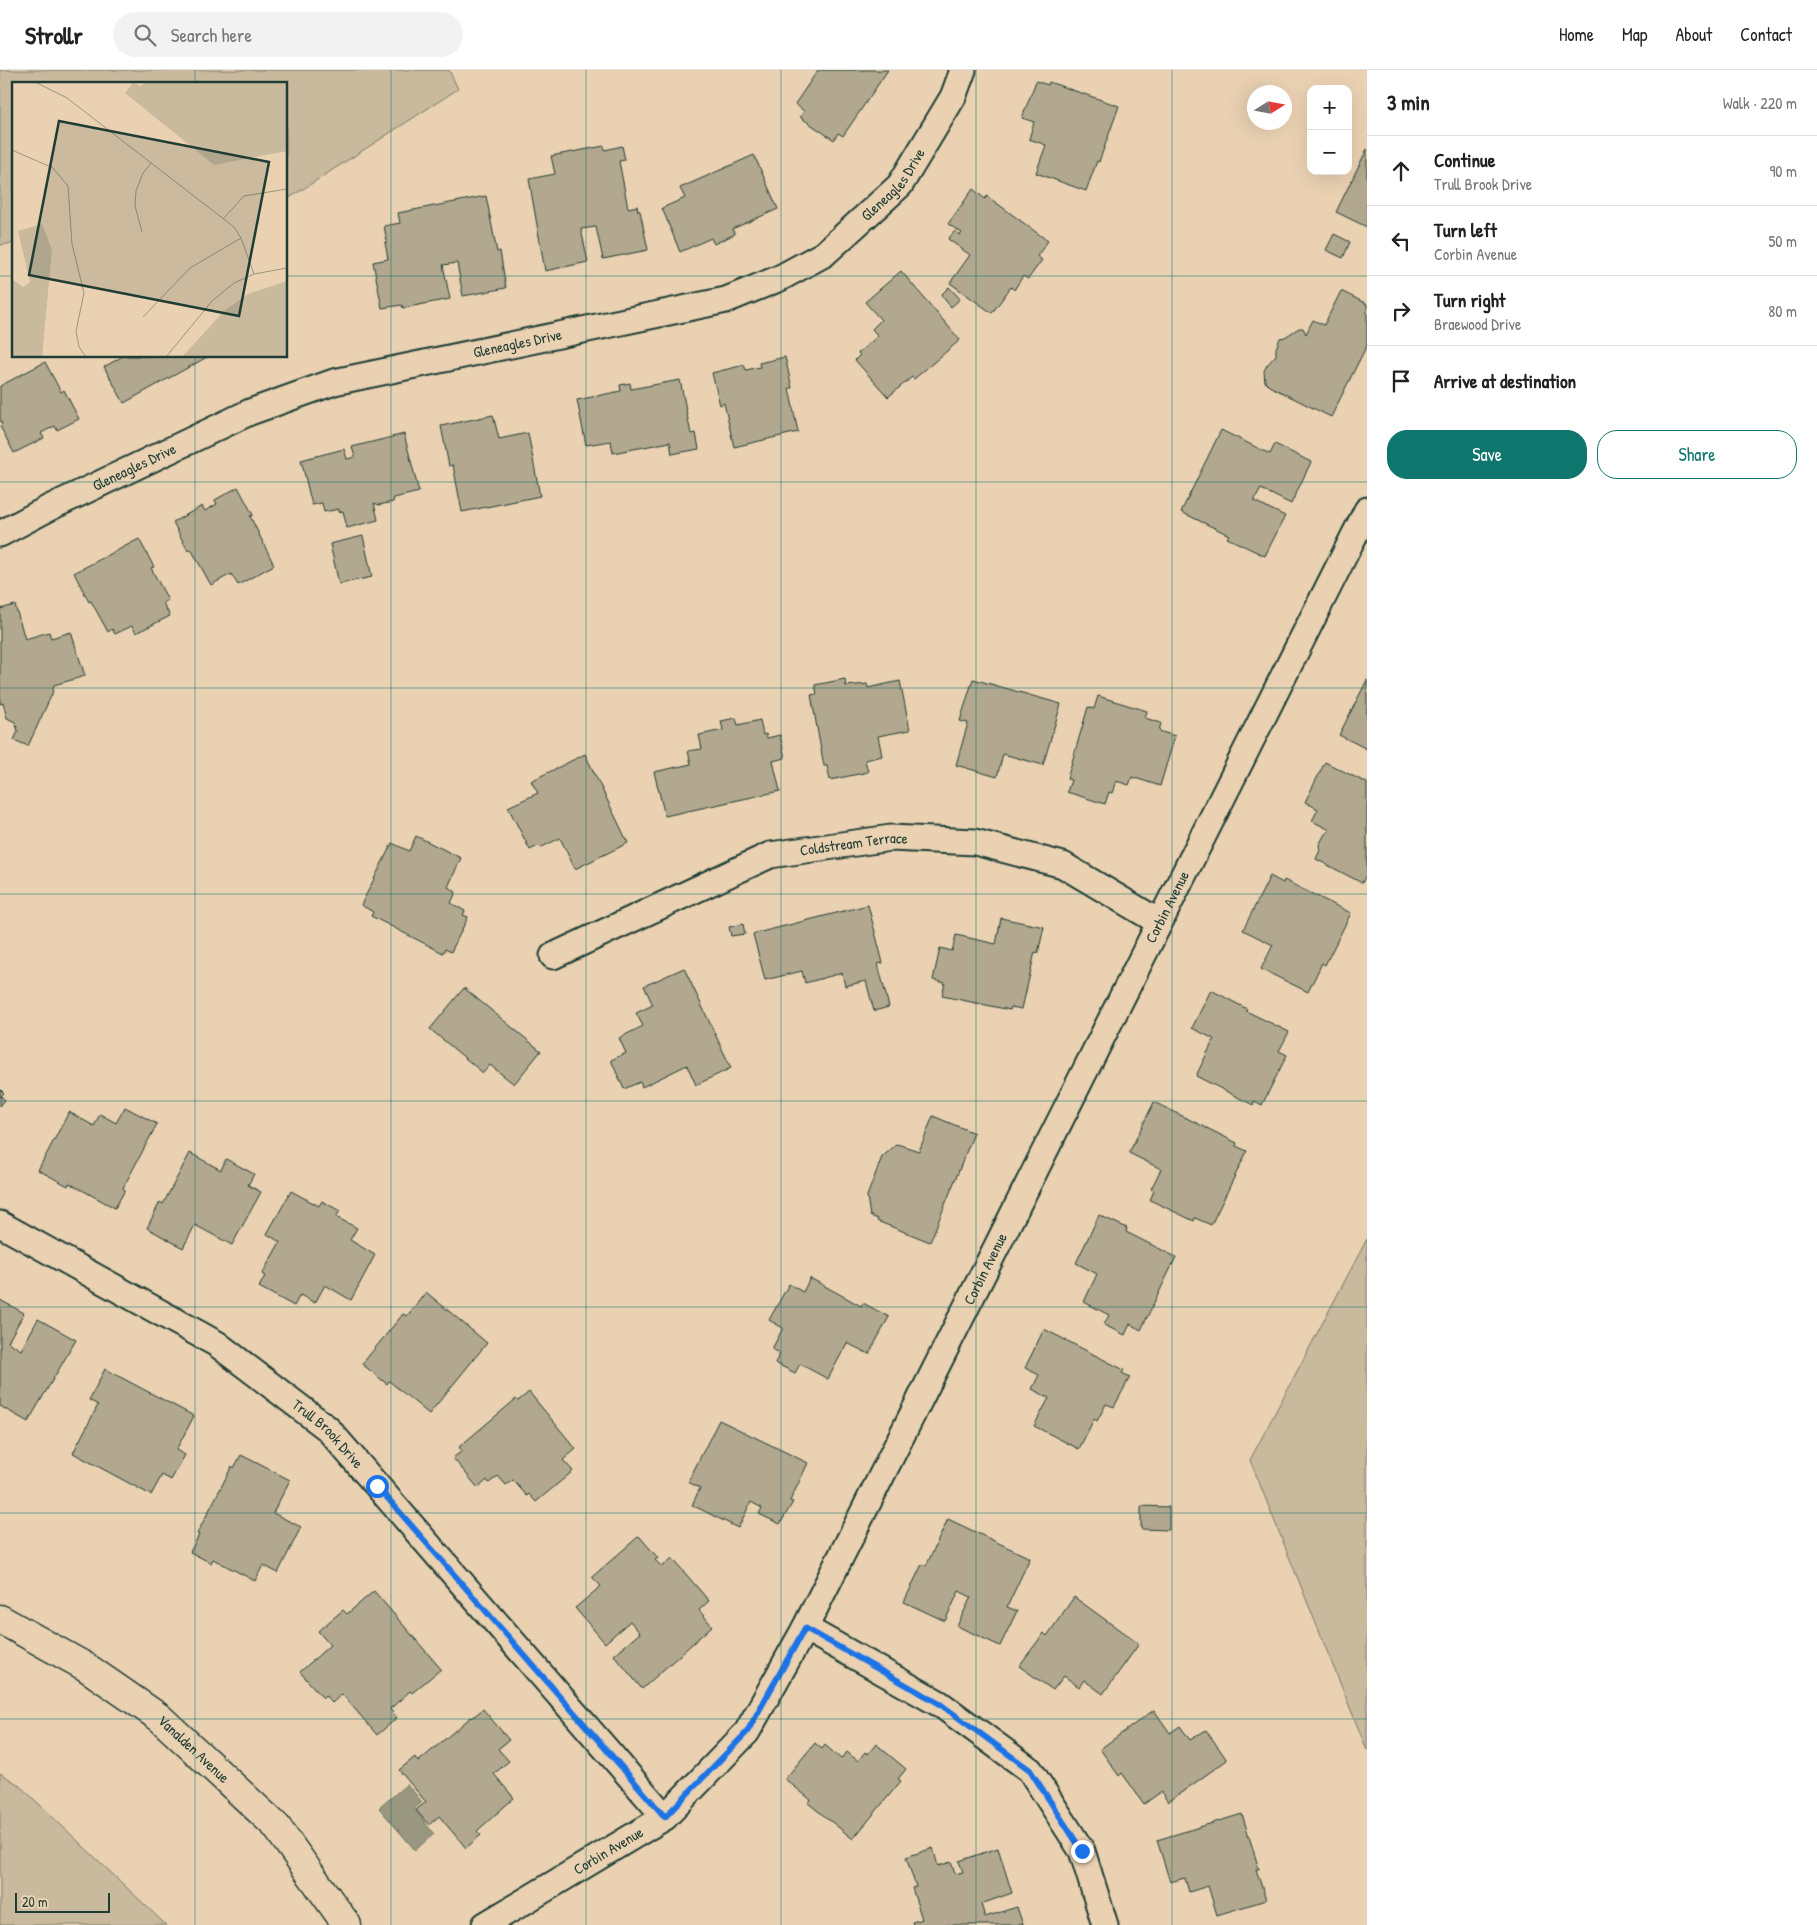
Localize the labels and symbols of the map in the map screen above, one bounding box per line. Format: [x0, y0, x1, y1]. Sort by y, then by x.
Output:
inset map [12, 82, 288, 358]
north arrow [1247, 85, 1292, 130]
street label: Gleneagles Drive [856, 144, 930, 225]
street label: Gleneagles Drive [471, 324, 564, 363]
street label: Gleneagles Drive [89, 438, 179, 496]
street label: Coldstream Terrace [798, 827, 908, 861]
street label: Corbin Avenue [1140, 867, 1194, 946]
street label: Corbin Avenue [958, 1229, 1012, 1308]
street label: Trull Brook Drive [288, 1394, 369, 1473]
route start [366, 1475, 389, 1498]
street label: Vanalden Avenue [153, 1710, 234, 1787]
street label: Corbin Avenue [569, 1821, 647, 1880]
route end [1071, 1840, 1094, 1863]
scale bar [15, 1890, 110, 1913]

